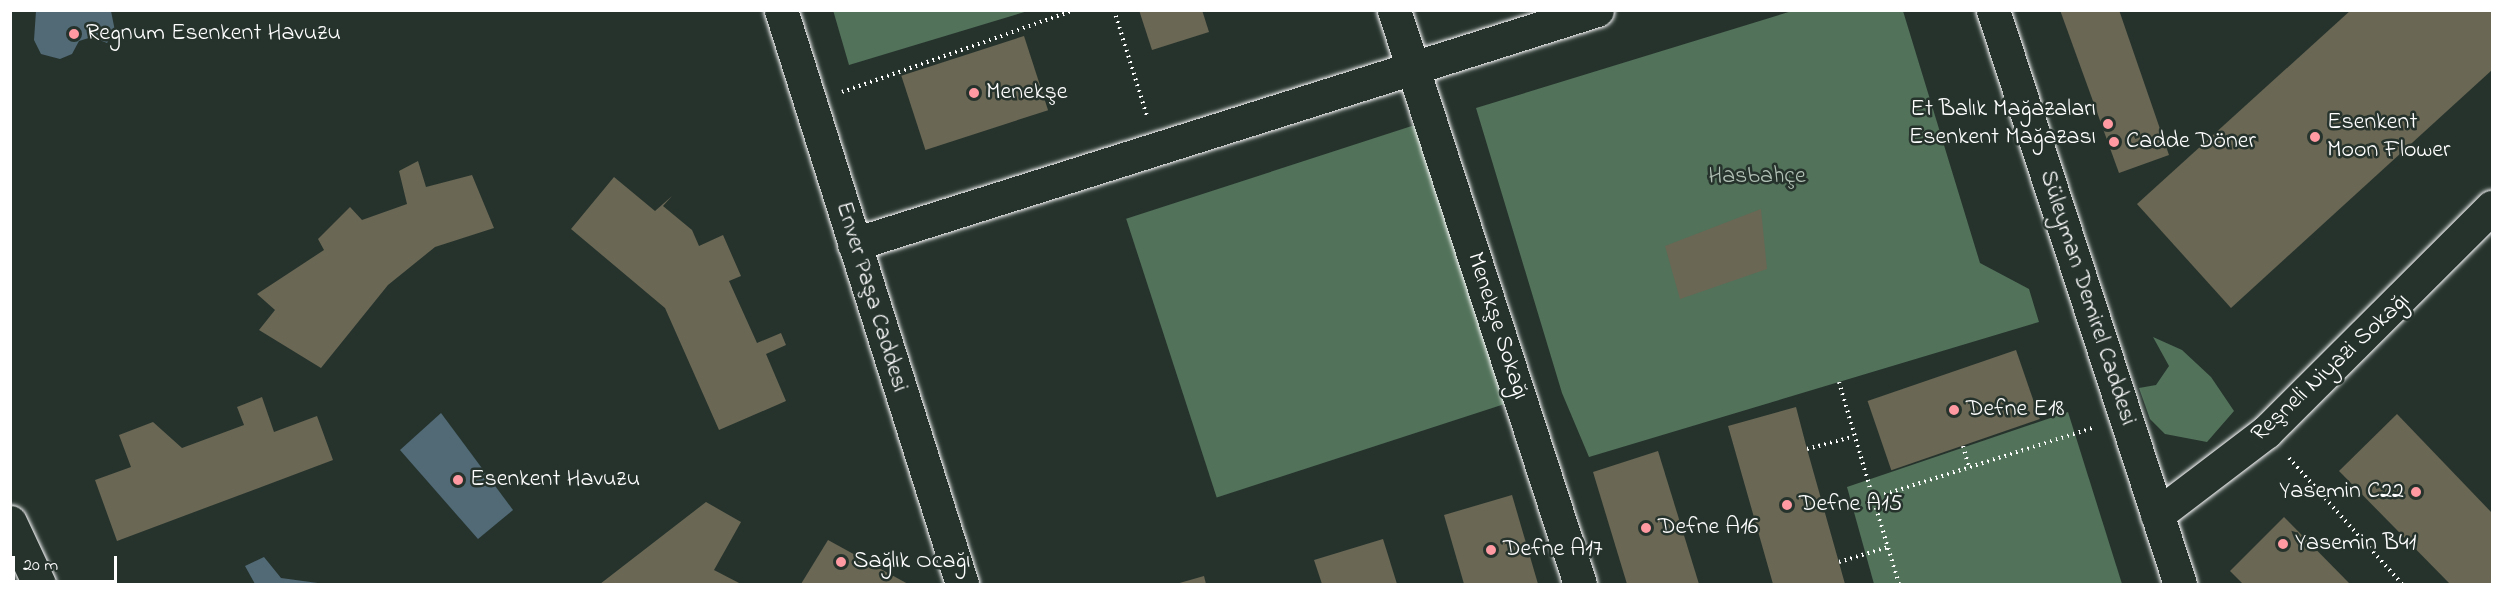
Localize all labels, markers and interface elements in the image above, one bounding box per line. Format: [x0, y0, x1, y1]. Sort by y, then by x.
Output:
place label: Regnum Esenkent Havuzu [86, 20, 341, 48]
marker: Regnum Esenkent Havuzu [67, 27, 81, 41]
place label: Menekşe [986, 79, 1067, 107]
marker: Menekşe [967, 86, 981, 100]
place label: Et Balık Mağazaları Esenkent Mağazası [1909, 96, 2096, 152]
place label: Esenkent Moon Flower [2327, 109, 2450, 165]
marker: Et Balık Mağazaları Esenkent Mağazası [2101, 117, 2115, 131]
place label: Cadde Döner [2126, 128, 2256, 156]
marker: Esenkent Moon Flower [2308, 130, 2322, 144]
marker: Cadde Döner [2107, 135, 2121, 149]
park label: Hasbahçe [1708, 163, 1806, 191]
street label: Süleyman Demirel Caddesi [2032, 167, 2142, 429]
street label: Enver Paşa Caddesi [828, 198, 914, 396]
street label: Menekşe Sokağı [1460, 249, 1534, 403]
street label: Reşneli Niyazi Sokağı [2246, 287, 2416, 449]
place label: Defne E18 [1966, 396, 2065, 424]
marker: Defne E18 [1947, 403, 1961, 417]
place label: Esenkent Havuzu [470, 466, 640, 494]
marker: Esenkent Havuzu [451, 473, 465, 487]
place label: Yasemin C22 [2279, 478, 2404, 506]
marker: Yasemin C22 [2409, 485, 2423, 499]
place label: Defne A15 [1799, 491, 1903, 519]
marker: Defne A15 [1780, 498, 1794, 512]
place label: Defne A16 [1658, 514, 1758, 542]
marker: Defne A16 [1639, 521, 1653, 535]
place label: Yasemin B41 [2295, 530, 2416, 558]
place label: Defne A17 [1503, 536, 1603, 564]
marker: Yasemin B41 [2276, 537, 2290, 551]
marker: Defne A17 [1484, 543, 1498, 557]
scale bar [15, 544, 120, 582]
place label: Sağlık Ocağı [853, 548, 971, 576]
text: 20 m [23, 553, 58, 579]
marker: Sağlık Ocağı [834, 555, 848, 569]

